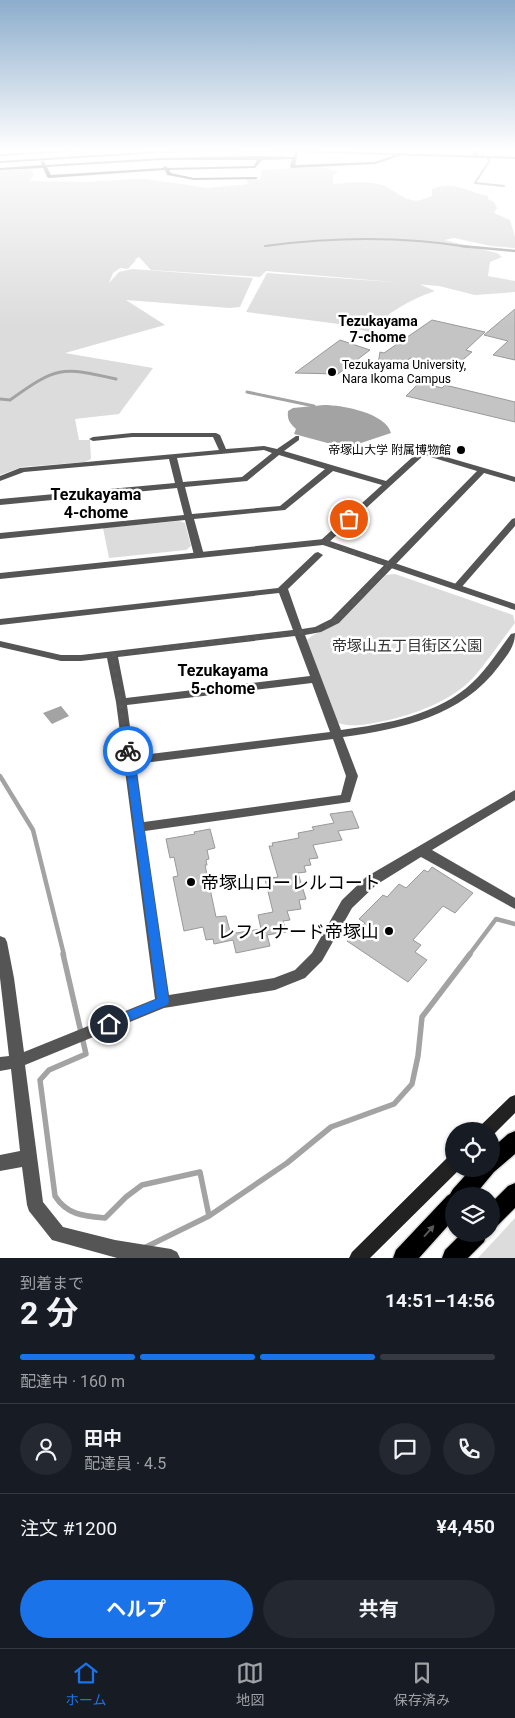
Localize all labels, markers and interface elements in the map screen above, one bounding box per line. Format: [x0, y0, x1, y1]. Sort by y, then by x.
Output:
district label: Tezukayama 7-chome [338, 313, 418, 345]
place label: Tezukayama University, Nara Ikoma Campus [342, 358, 466, 386]
marker: Tezukayama University, Nara Ikoma Campus [326, 366, 338, 378]
place label: 帝塚山大学 附属博物館 [328, 443, 451, 457]
marker: 帝塚山大学 附属博物館 [455, 444, 467, 456]
district label: Tezukayama 4-chome [51, 485, 142, 522]
pin [328, 498, 370, 540]
icon: bag [335, 505, 363, 533]
park label: 帝塚山五丁目街区公園 [332, 637, 482, 655]
district label: Tezukayama 5-chome [178, 661, 269, 698]
courier [103, 726, 153, 776]
icon: bike [114, 737, 142, 765]
place label: 帝塚山ローレルコート [201, 872, 381, 893]
marker: 帝塚山ローレルコート [185, 876, 197, 888]
place label: レフィナード帝塚山 [217, 921, 379, 942]
marker: レフィナード帝塚山 [383, 925, 395, 937]
pin [88, 1003, 130, 1045]
icon: home [95, 1010, 123, 1038]
map controls [445, 1122, 500, 1242]
button: locate [445, 1122, 500, 1177]
button: layers [445, 1187, 500, 1242]
one-way arrow [423, 1225, 435, 1237]
text: 到着まで [20, 1274, 84, 1293]
text: 14:51–14:56 [385, 1289, 495, 1312]
text: 2 分 [20, 1294, 78, 1332]
text: 配達中 · 160 m [20, 1372, 125, 1391]
button: person [20, 1423, 72, 1475]
button: chat [379, 1423, 431, 1475]
button: phone [443, 1423, 495, 1475]
text: 田中 [84, 1427, 122, 1450]
text: 配達員 · 4.5 [84, 1454, 166, 1473]
text: ¥4,450 [437, 1515, 495, 1538]
text: 注文 #1200 [20, 1517, 117, 1540]
button: ヘルプ [20, 1580, 253, 1638]
button: 共有 [263, 1580, 495, 1638]
tab: ホーム [65, 1659, 106, 1709]
tab: 地図 [236, 1659, 264, 1709]
tab: 保存済み [394, 1659, 450, 1709]

